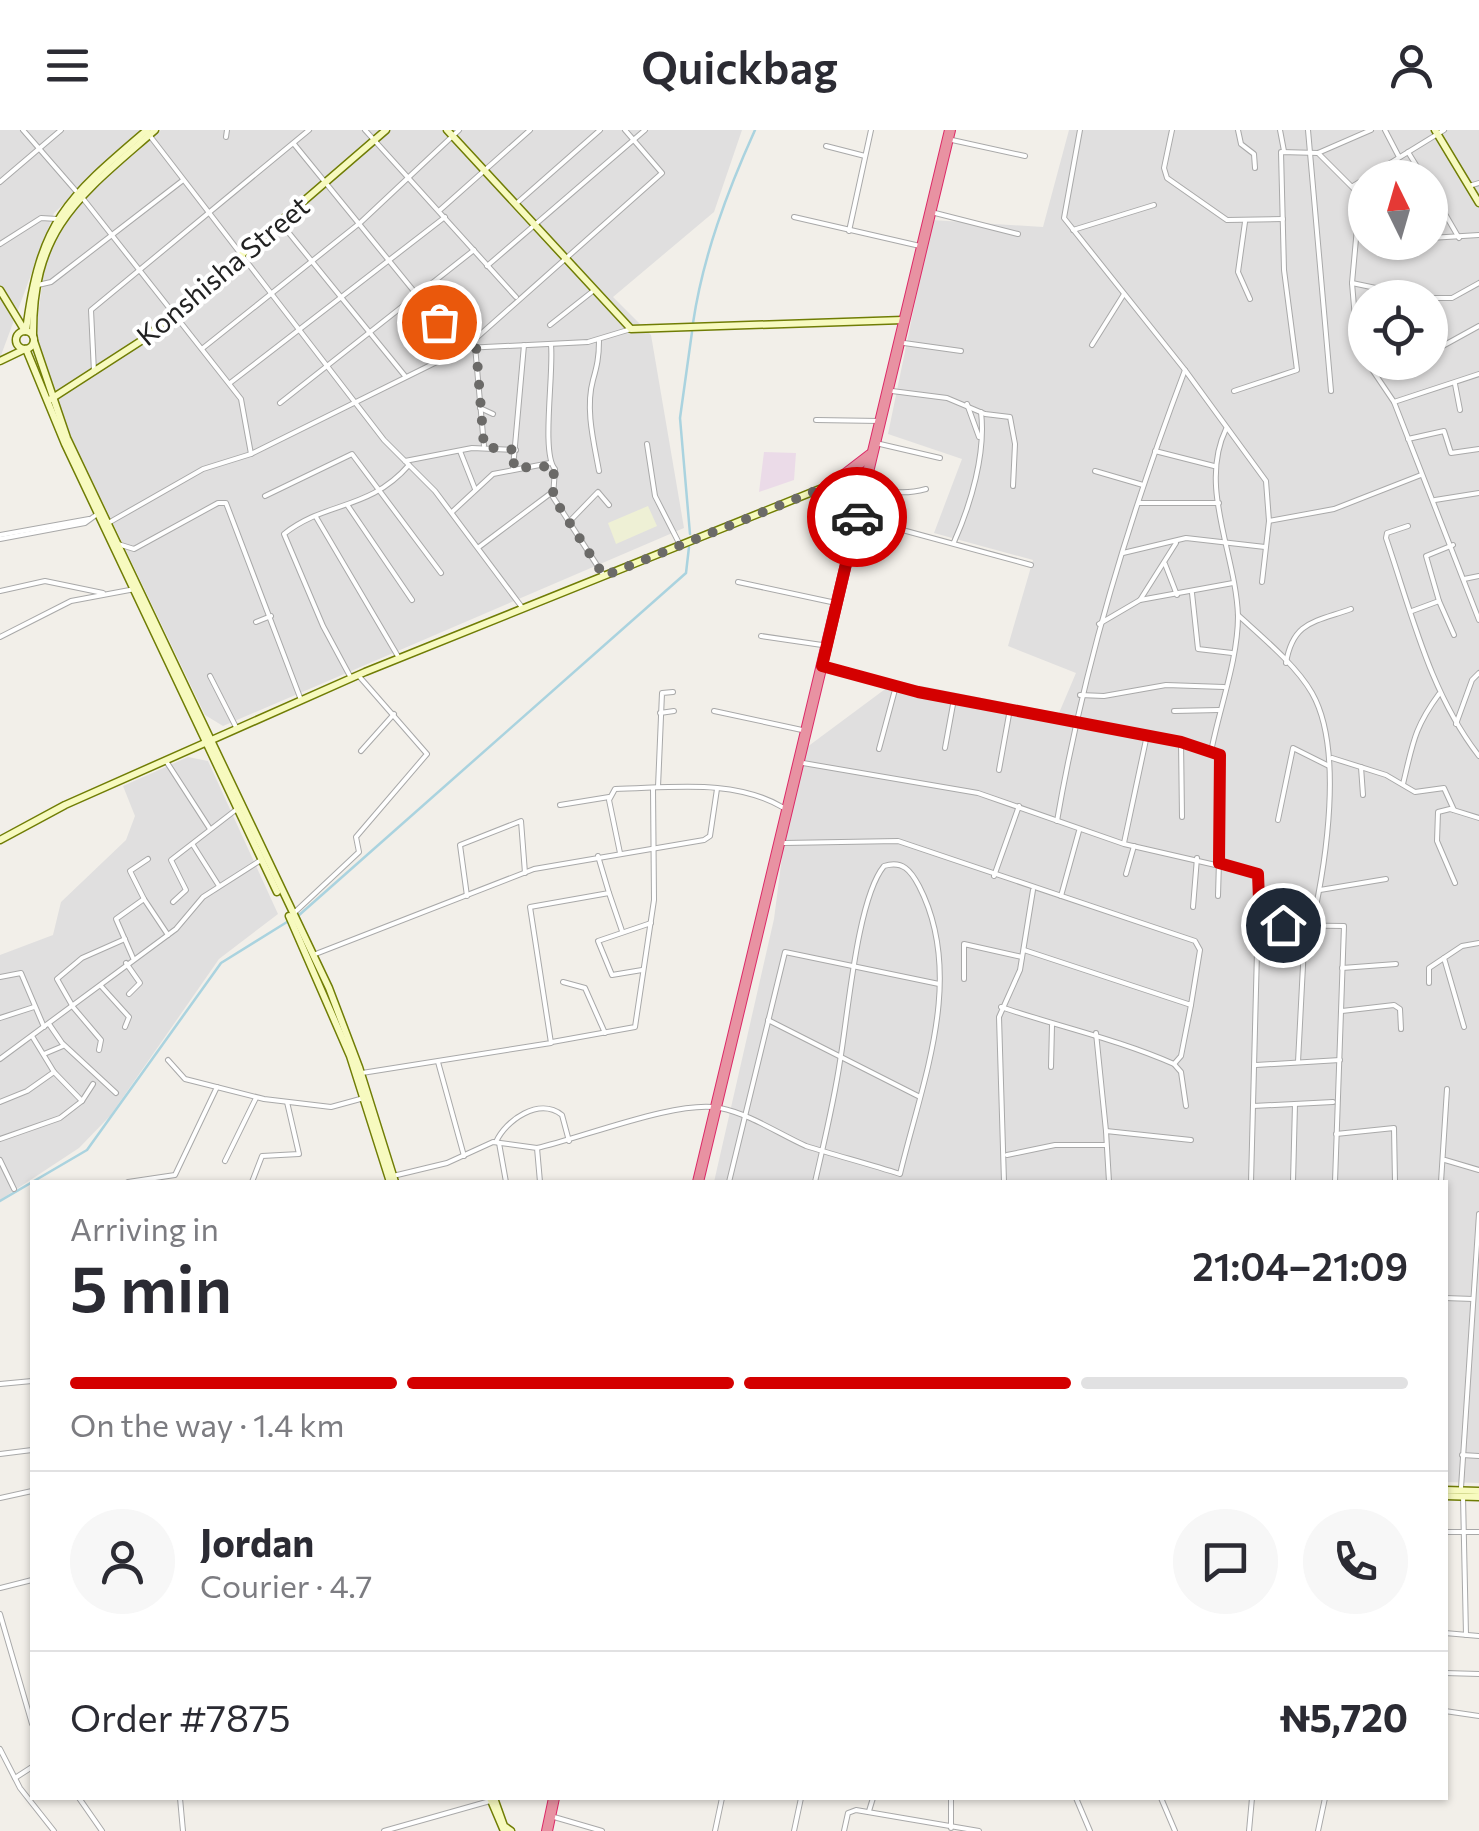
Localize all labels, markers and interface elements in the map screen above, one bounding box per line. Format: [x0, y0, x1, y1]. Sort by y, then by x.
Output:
icon: menu [40, 38, 95, 93]
text: Quickbag [641, 38, 838, 93]
icon: person [1384, 38, 1439, 93]
north arrow [1348, 160, 1448, 260]
map controls [1348, 160, 1448, 380]
street label: Konshisha Street [129, 188, 315, 352]
pin [397, 280, 482, 365]
button: locate [1348, 280, 1448, 380]
icon: bag [412, 295, 467, 350]
courier [807, 467, 907, 567]
icon: car [830, 490, 885, 545]
pin [1241, 883, 1326, 968]
icon: home [1256, 898, 1311, 953]
text: Arriving in [70, 1208, 219, 1248]
text: 21:04–21:09 [1192, 1242, 1408, 1289]
text: 5 min [70, 1246, 232, 1325]
text: On the way · 1.4 km [70, 1404, 344, 1444]
button: person [70, 1509, 175, 1614]
button: chat [1173, 1509, 1278, 1614]
button: phone [1303, 1509, 1408, 1614]
text: Jordan [200, 1518, 314, 1565]
text: Courier · 4.7 [200, 1565, 373, 1605]
text: Order #7875 [70, 1693, 291, 1740]
text: ₦5,720 [1279, 1693, 1408, 1740]

